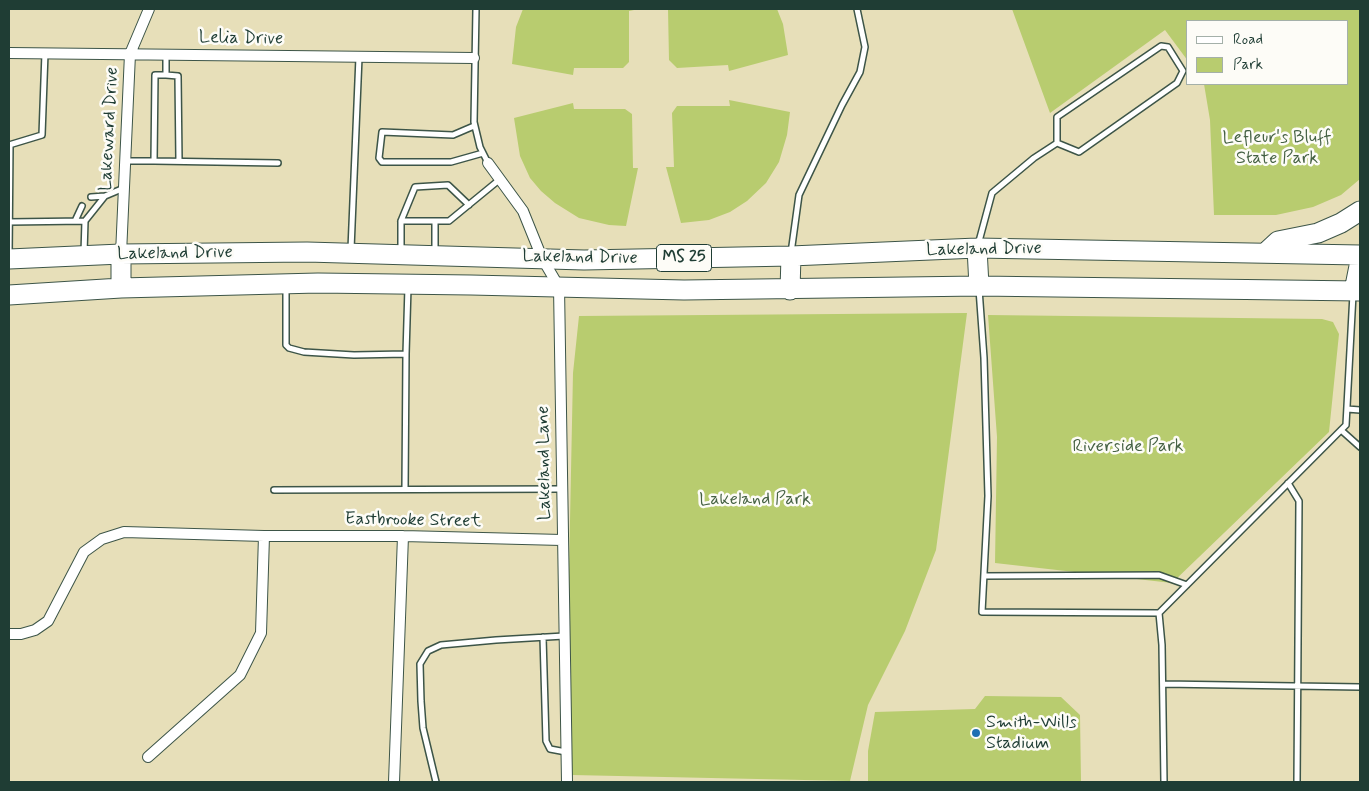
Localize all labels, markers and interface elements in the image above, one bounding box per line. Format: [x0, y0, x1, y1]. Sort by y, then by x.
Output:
legend [1186, 20, 1349, 85]
street label: Lelia Drive [199, 27, 283, 51]
text: Road [1233, 30, 1263, 50]
text: Park [1233, 55, 1263, 75]
street label: Lakeward Drive [96, 66, 124, 192]
park label: Lefleur's Bluff State Park [1222, 127, 1332, 170]
street label: Lakeland Drive [926, 238, 1042, 262]
street label: Lakeland Drive [117, 242, 233, 266]
road number: MS 25 [656, 244, 712, 272]
street label: Lakeland Drive [522, 246, 638, 270]
street label: Lakeland Lane [533, 406, 557, 520]
park label: Riverside Park [1072, 436, 1184, 458]
park label: Lakeland Park [699, 489, 811, 511]
street label: Eastbrooke Street [345, 509, 481, 533]
place label: Smith-Wills Stadium [986, 712, 1077, 754]
marker: Smith-Wills Stadium [970, 727, 982, 739]

